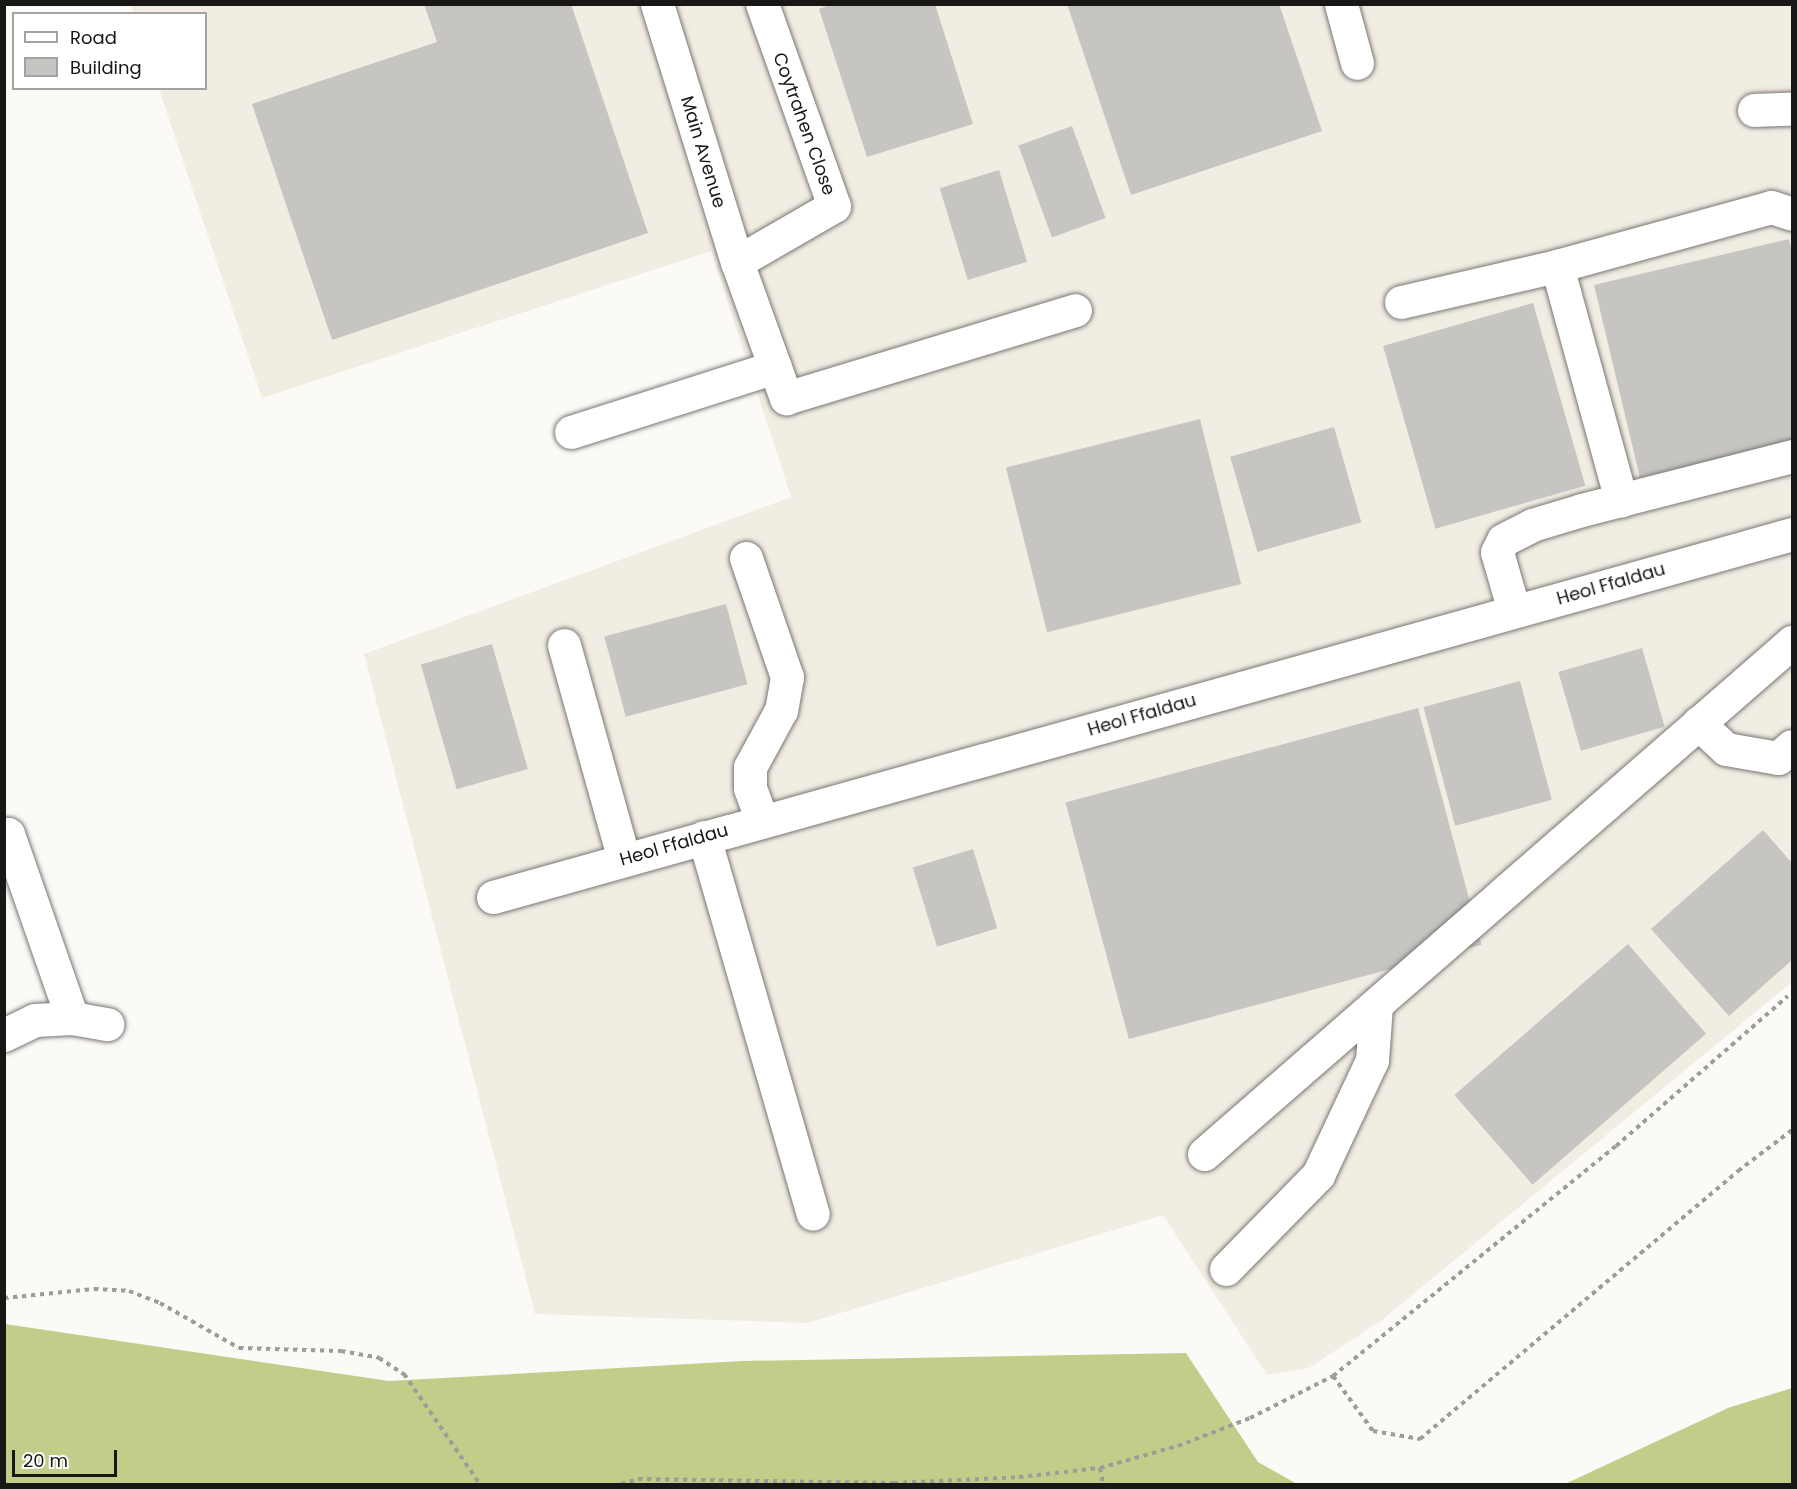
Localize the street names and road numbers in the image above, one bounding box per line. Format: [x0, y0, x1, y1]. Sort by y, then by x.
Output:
street label: Coytrahen Close [768, 50, 840, 198]
street label: Main Avenue [676, 93, 730, 211]
street label: Heol Ffaldau [1554, 558, 1668, 610]
street label: Heol Ffaldau [1085, 689, 1199, 741]
street label: Heol Ffaldau [617, 819, 731, 871]

